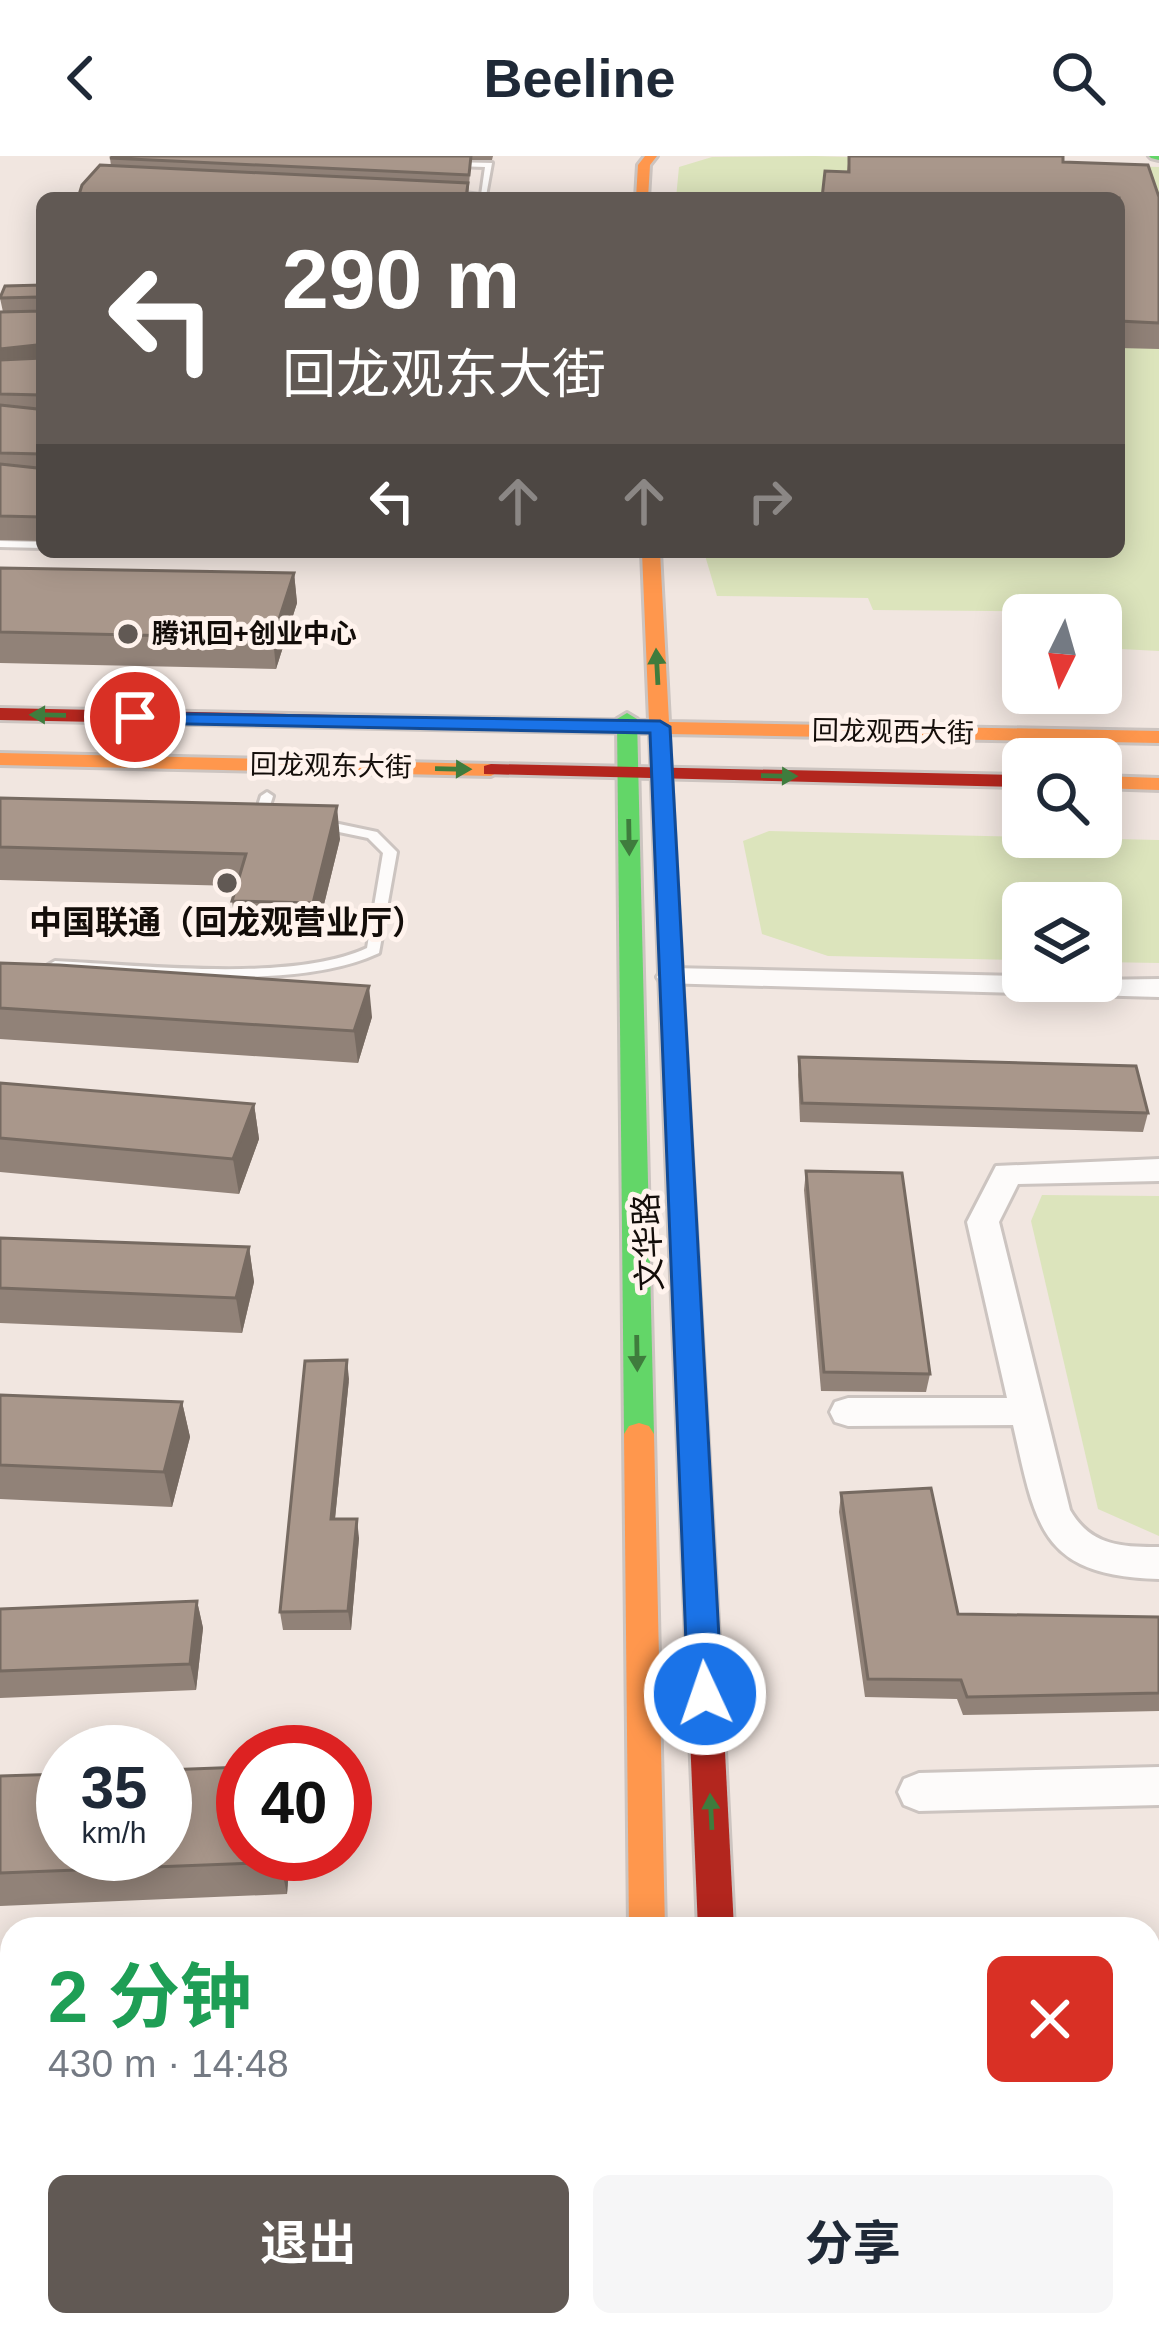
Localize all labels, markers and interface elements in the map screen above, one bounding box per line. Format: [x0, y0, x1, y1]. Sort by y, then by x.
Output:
icon: back [48, 45, 114, 111]
icon: search [1045, 45, 1111, 111]
text: Beeline [483, 48, 676, 108]
text: 290 m [282, 232, 520, 326]
icon: left [84, 240, 240, 396]
text: 回龙观东大街 [282, 344, 606, 404]
icon: left [359, 468, 425, 534]
icon: ahead [485, 468, 551, 534]
icon: ahead [611, 468, 677, 534]
icon: right [737, 468, 803, 534]
north arrow [1002, 594, 1122, 714]
map controls [1002, 594, 1122, 1002]
place label: 腾讯回+创业中心 [152, 619, 357, 649]
marker: 腾讯回+创业中心 [115, 621, 141, 647]
one-way arrow [647, 647, 666, 685]
pin [84, 666, 186, 768]
icon: arrive [102, 684, 168, 750]
one-way arrow [28, 705, 66, 725]
street label: 回龙观西大街 [812, 716, 974, 748]
button: search [1002, 738, 1122, 858]
street label: 回龙观东大街 [250, 750, 412, 782]
one-way arrow [435, 759, 473, 778]
one-way arrow [761, 766, 799, 785]
one-way arrow [619, 819, 638, 857]
marker: 中国联通（回龙观营业厅） [214, 870, 240, 896]
button: layers [1002, 882, 1122, 1002]
place label: 中国联通（回龙观营业厅） [29, 904, 425, 941]
street label: 文华路 [627, 1192, 669, 1292]
one-way arrow [627, 1335, 647, 1373]
position arrow [642, 1631, 768, 1757]
speed limit sign: 40 [216, 1725, 372, 1881]
text: 35 [81, 1754, 147, 1821]
one-way arrow [701, 1792, 720, 1830]
text: km/h [81, 1816, 147, 1849]
button: close [987, 1956, 1113, 2082]
text: 2 分钟 [48, 1957, 252, 2037]
text: 430 m · 14:48 [48, 2042, 289, 2085]
button: 退出 [48, 2175, 569, 2313]
button: 分享 [593, 2175, 1113, 2313]

